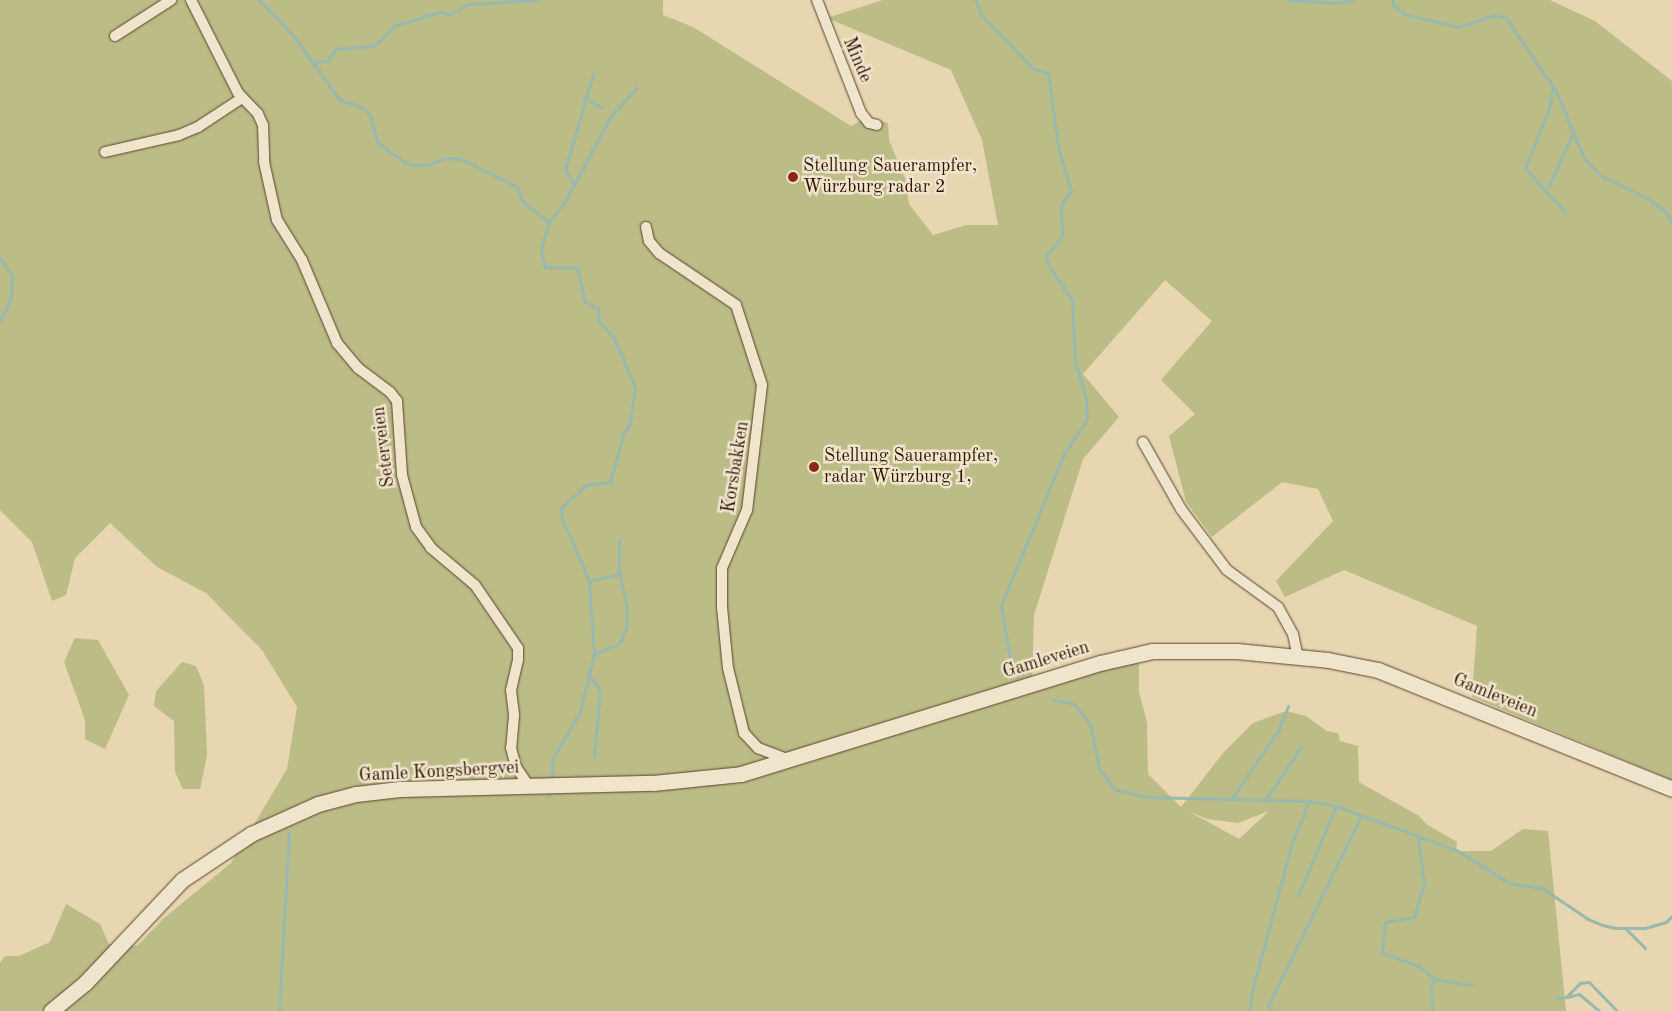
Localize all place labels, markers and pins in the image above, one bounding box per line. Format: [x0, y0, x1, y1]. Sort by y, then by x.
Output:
place label: Stellung Sauerampfer, Würzburg radar 2 [803, 156, 977, 198]
marker: Stellung Sauerampfer, Würzburg radar 2 [787, 171, 799, 183]
place label: Stellung Sauerampfer, radar Würzburg 1, [824, 446, 998, 488]
marker: Stellung Sauerampfer, radar Würzburg 1, [808, 461, 820, 473]

